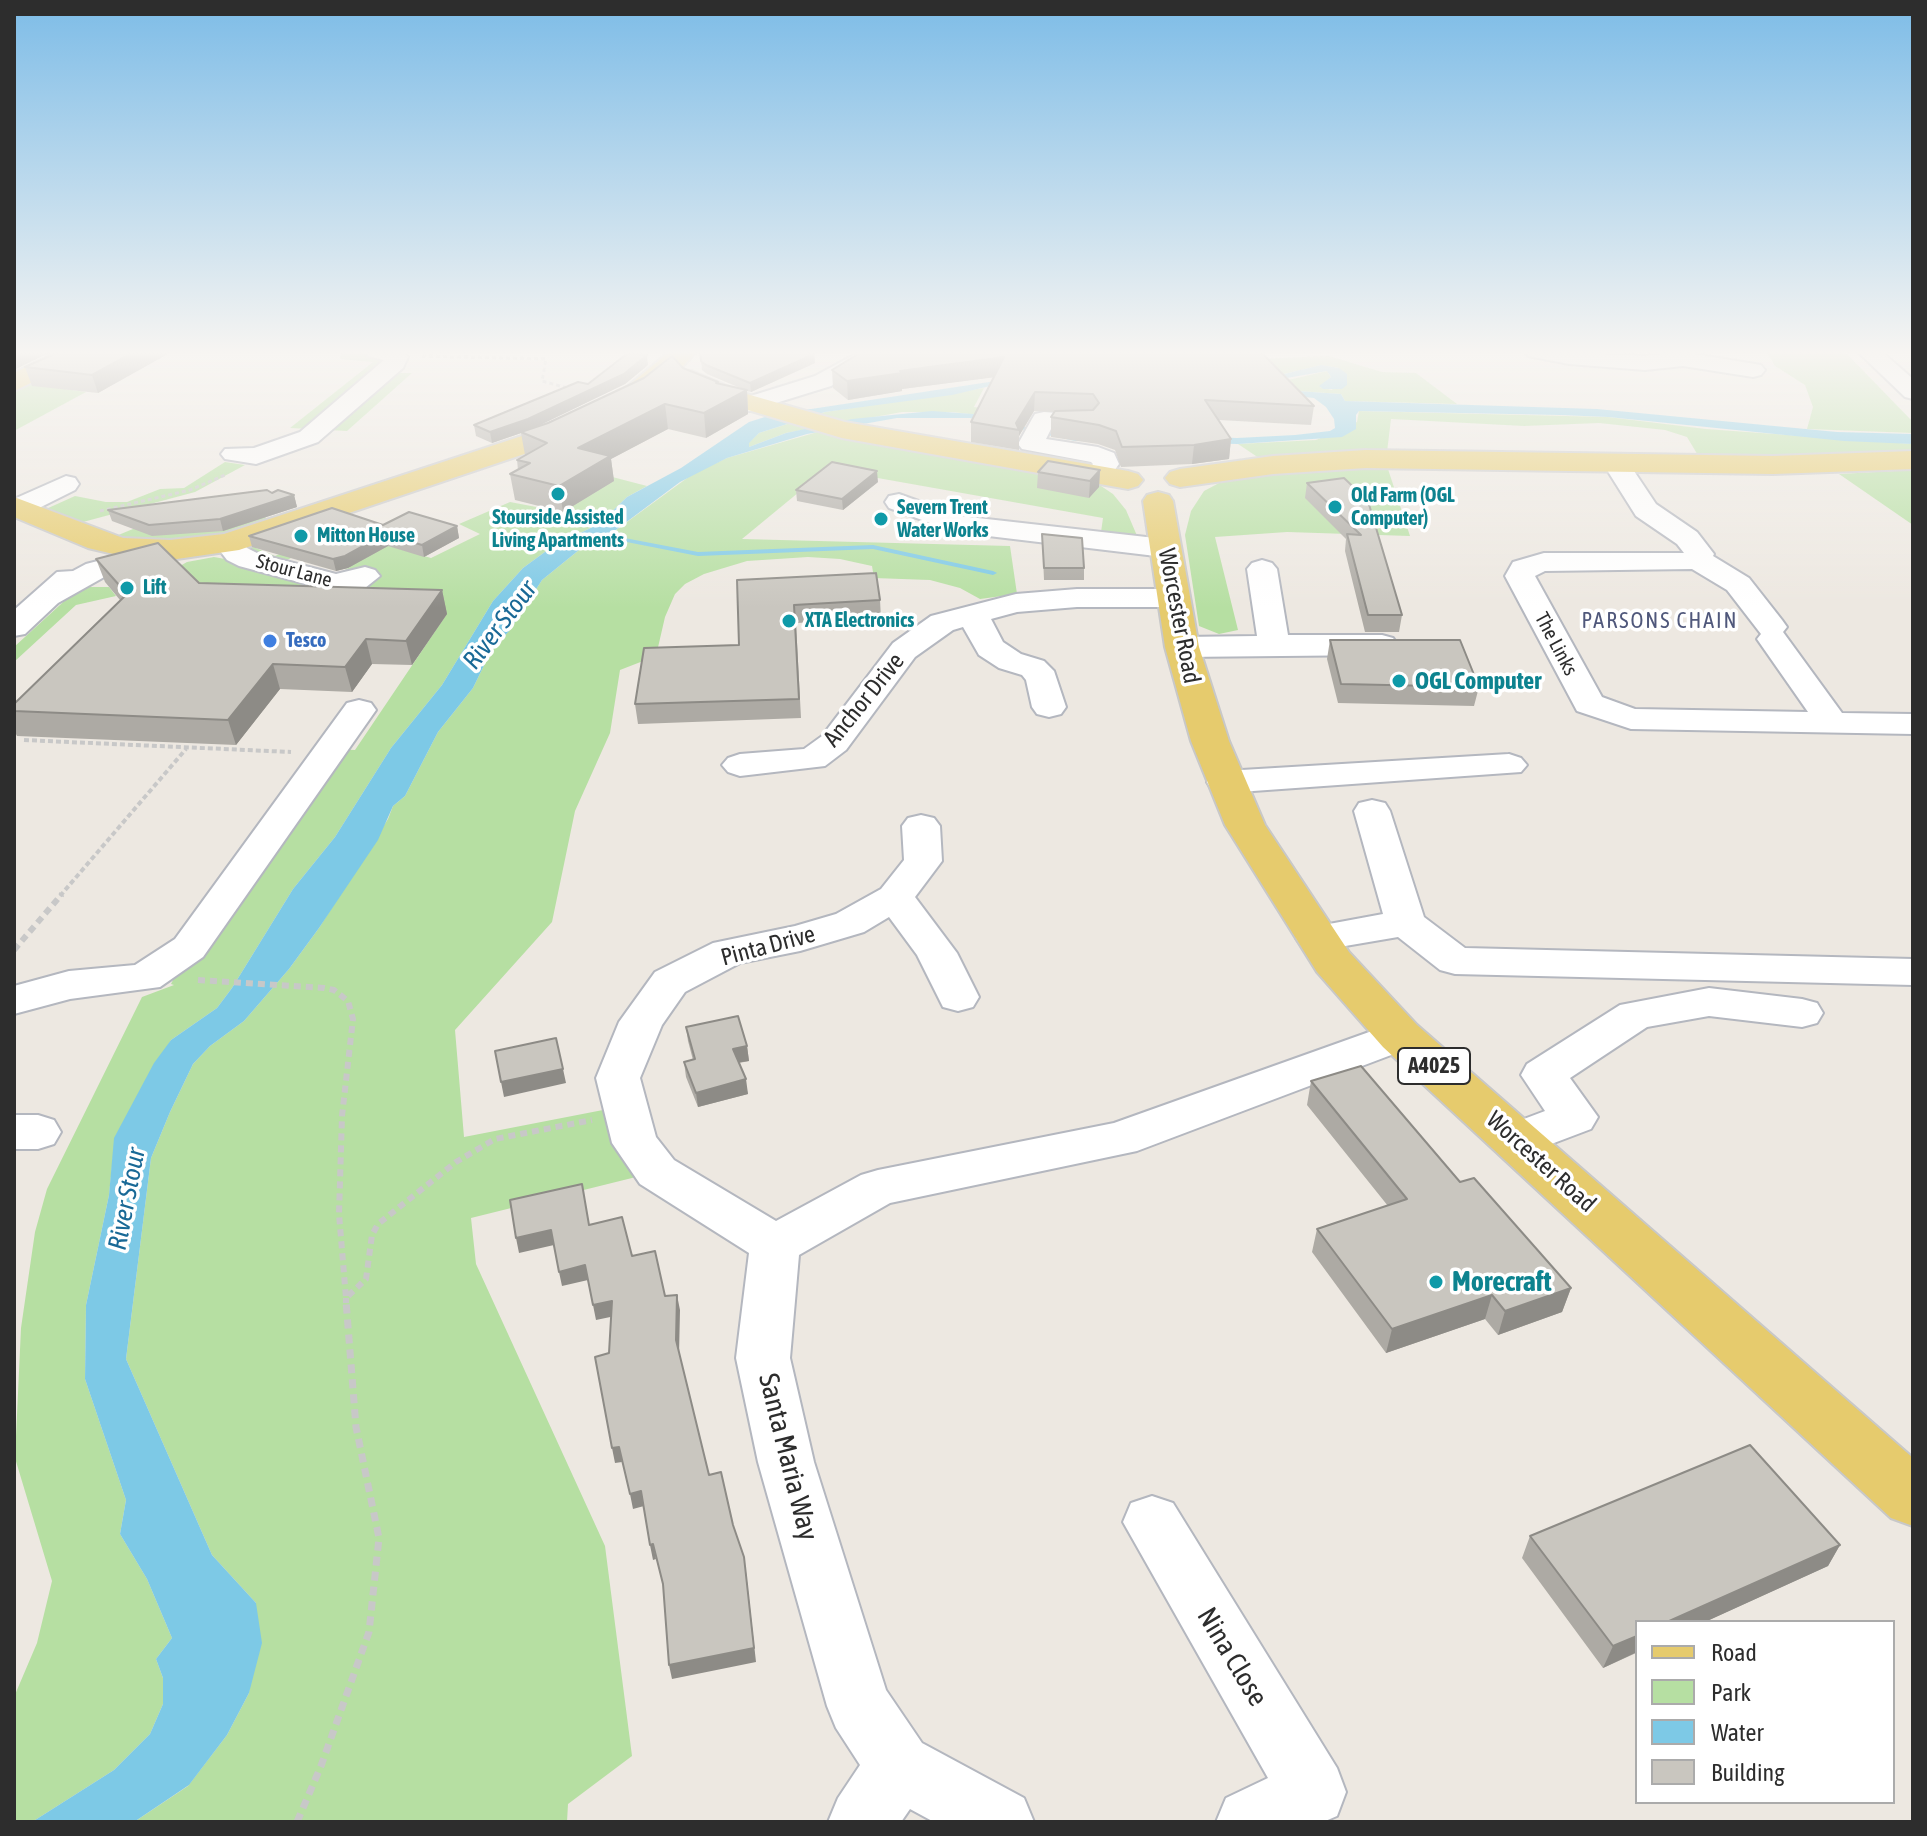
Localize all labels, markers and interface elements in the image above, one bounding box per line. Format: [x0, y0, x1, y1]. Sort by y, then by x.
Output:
place label: Old Farm (OGL Computer) [1351, 484, 1455, 531]
marker: Stourside Assisted Living Apartments [549, 485, 567, 503]
place label: Severn Trent Water Works [897, 496, 989, 543]
marker: Old Farm (OGL Computer) [1326, 498, 1344, 516]
place label: Stourside Assisted Living Apartments [492, 506, 624, 553]
marker: Severn Trent Water Works [872, 510, 890, 528]
place label: Mitton House [317, 524, 415, 548]
marker: Mitton House [292, 527, 310, 545]
street label: Worcester Road [1152, 546, 1206, 686]
street label: Stour Lane [253, 549, 335, 593]
water label: River Stour [457, 574, 543, 676]
place label: Lift [143, 576, 167, 600]
marker: Lift [118, 579, 136, 597]
street label: The Links [1529, 608, 1583, 680]
district label: PARSONS CHAIN [1581, 608, 1739, 634]
place label: XTA Electronics [805, 609, 914, 633]
marker: XTA Electronics [780, 612, 798, 630]
place label: Tesco [286, 629, 327, 653]
marker: Tesco [261, 632, 279, 650]
street label: Anchor Drive [818, 647, 910, 753]
place label: OGL Computer [1415, 667, 1541, 695]
marker: OGL Computer [1390, 672, 1408, 690]
street label: Pinta Drive [718, 920, 818, 972]
road number: A4025 [1398, 1048, 1470, 1084]
street label: Worcester Road [1480, 1105, 1602, 1219]
water label: River Stour [102, 1145, 152, 1253]
place label: Morecraft [1452, 1265, 1552, 1299]
marker: Morecraft [1427, 1273, 1445, 1291]
street label: Santa Maria Way [751, 1370, 825, 1544]
street label: Nina Close [1190, 1602, 1274, 1712]
legend [1635, 1620, 1895, 1804]
text: Road [1711, 1639, 1757, 1666]
text: Park [1711, 1679, 1751, 1706]
text: Water [1711, 1719, 1764, 1746]
text: Building [1711, 1759, 1784, 1786]

